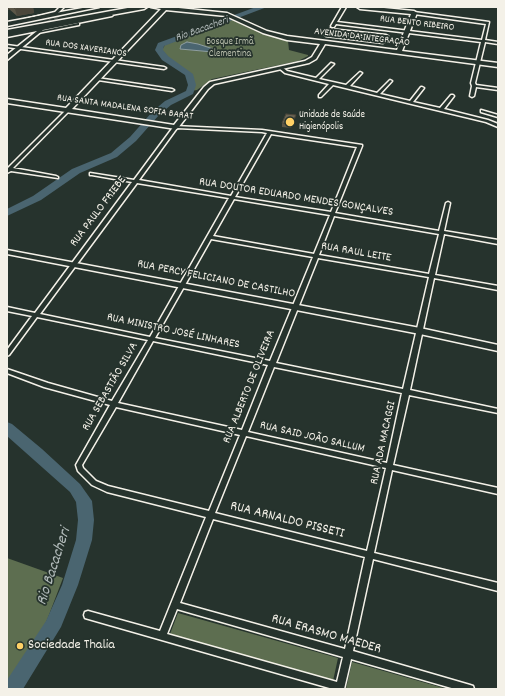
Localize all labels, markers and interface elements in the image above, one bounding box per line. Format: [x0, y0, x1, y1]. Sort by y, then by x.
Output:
street label: RUA BENTO RIBEIRO [379, 13, 455, 35]
water label: Rio Bacacheri [174, 14, 230, 46]
street label: AVENIDA DA INTEGRAÇÃO [314, 26, 410, 50]
street label: RUA DOS XAVERIANOS [45, 37, 127, 61]
park label: Bosque Irmã Clementina [206, 37, 254, 60]
street label: RUA SANTA MADALENA SOFIA BARAT [56, 93, 194, 123]
place label: Unidade de Saúde Higienópolis [299, 110, 365, 134]
marker: Unidade de Saúde Higienópolis [284, 116, 296, 128]
street label: RUA PAULO FRIEBE [68, 174, 130, 250]
street label: RUA DOUTOR EDUARDO MENDES GONÇALVES [198, 176, 394, 220]
street label: RUA RAUL LEITE [320, 240, 392, 266]
street label: RUA PERCY FELICIANO DE CASTILHO [136, 258, 296, 302]
street label: RUA MINISTRO JOSÉ LINHARES [105, 311, 241, 353]
street label: RUA ALBERTO DE OLIVEIRA [221, 328, 279, 446]
street label: RUA SEBASTIÃO SILVA [80, 340, 142, 434]
street label: RUA ADA MACAGGI [368, 400, 400, 486]
street label: RUA SAID JOÃO SALLUM [258, 419, 366, 457]
street label: RUA ARNALDO PISSETI [228, 499, 346, 543]
water label: Rio Bacacheri [33, 526, 77, 608]
street label: RUA ERASMO MAEDER [269, 611, 383, 659]
place label: Sociedade Thalia [28, 638, 115, 654]
marker: Sociedade Thalia [15, 641, 25, 651]

